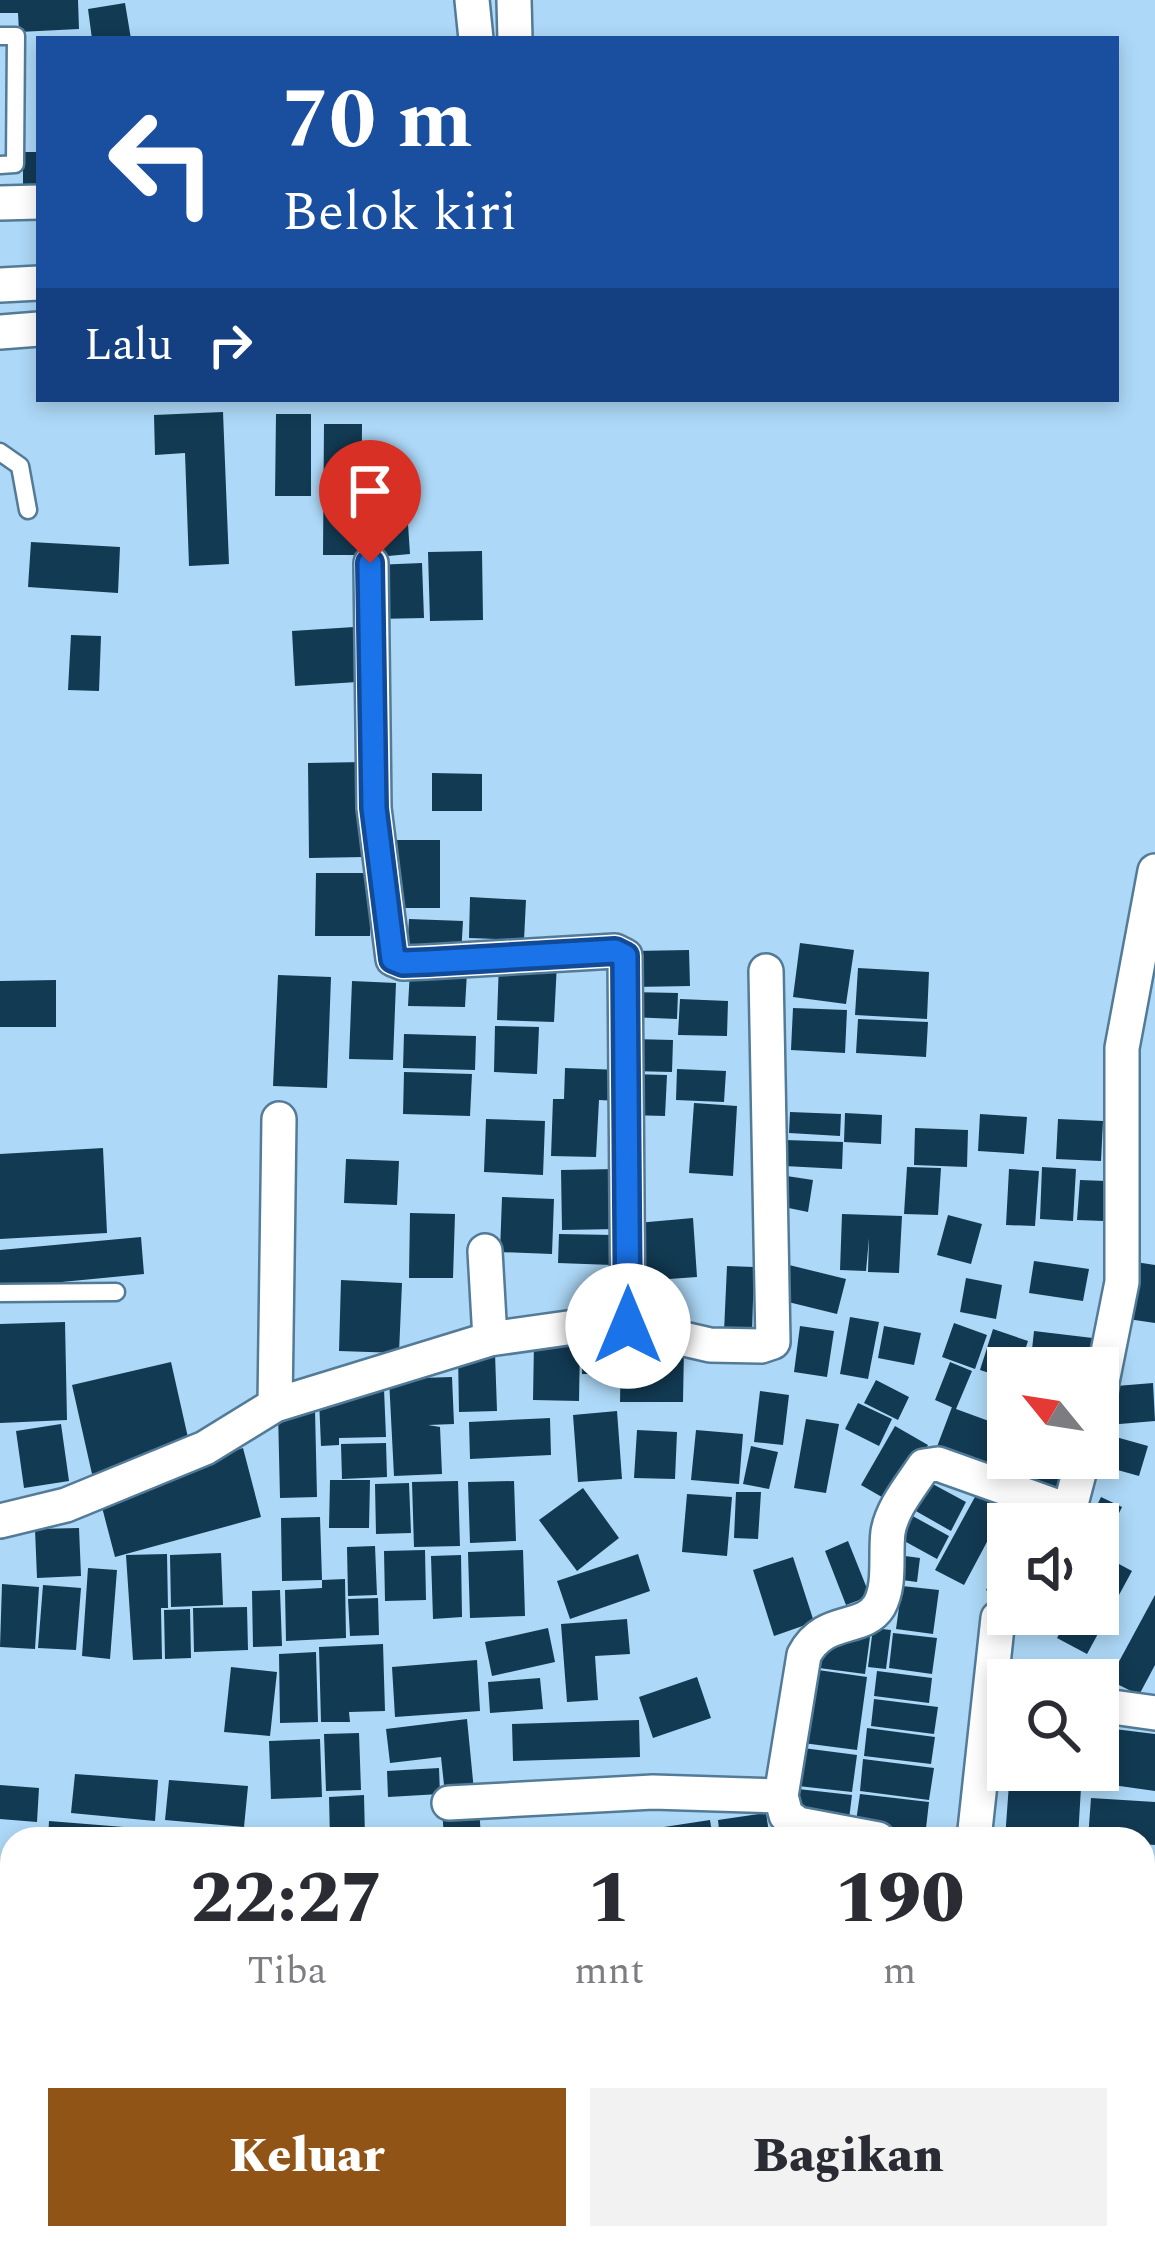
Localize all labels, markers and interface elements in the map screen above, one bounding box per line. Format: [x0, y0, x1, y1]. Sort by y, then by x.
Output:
text: 70 m [282, 57, 473, 185]
icon: left [84, 84, 240, 240]
text: Belok kiri [282, 172, 517, 254]
text: Lalu [84, 311, 173, 380]
icon: right [197, 312, 263, 378]
pin [319, 440, 421, 563]
icon: arrive [337, 458, 403, 524]
position arrow [565, 1263, 691, 1389]
north arrow [987, 1347, 1119, 1479]
map controls [987, 1347, 1119, 1791]
button: sound [987, 1503, 1119, 1635]
button: search [987, 1659, 1119, 1791]
text: 22:27 [191, 1845, 384, 1954]
text: 1 [588, 1845, 631, 1954]
text: 190 [835, 1845, 964, 1954]
text: Tiba [247, 1942, 327, 2001]
text: mnt [574, 1942, 644, 2001]
text: m [883, 1942, 916, 2001]
button: Keluar [48, 2088, 566, 2226]
button: Bagikan [590, 2088, 1107, 2226]

